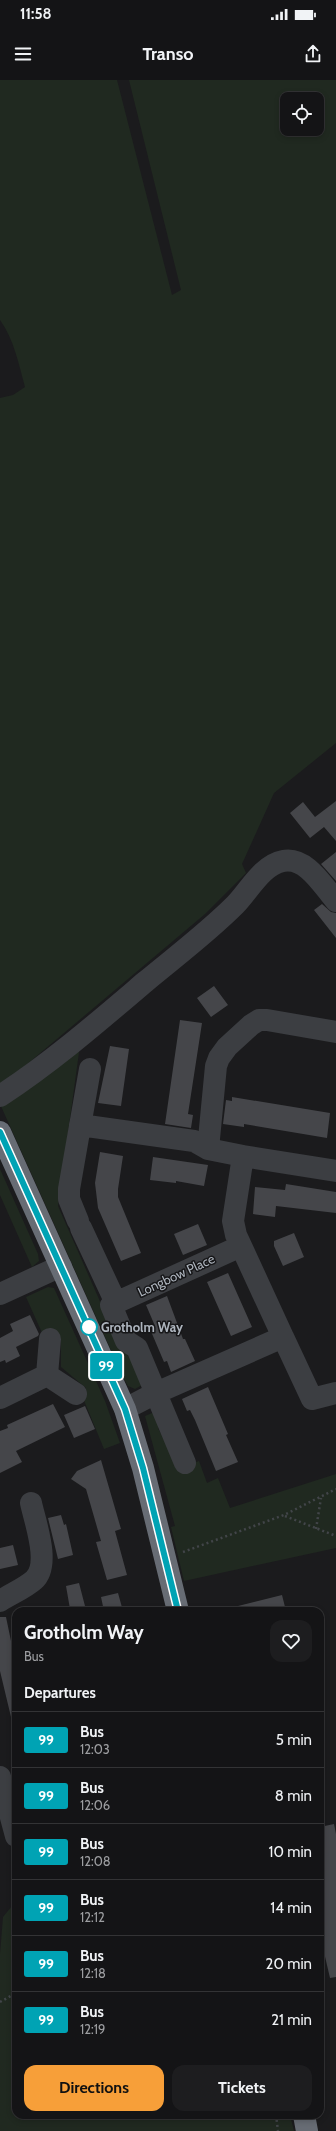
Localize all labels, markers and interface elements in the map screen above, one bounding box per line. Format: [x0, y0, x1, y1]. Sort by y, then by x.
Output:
text: 11:58 [20, 5, 52, 23]
icon: menu [12, 43, 34, 65]
text: Transo [142, 43, 194, 65]
icon: share [302, 43, 324, 65]
map controls [280, 92, 324, 136]
button: locate [280, 92, 324, 136]
street label: Longbow Place [135, 1250, 217, 1300]
marker: Grotholm Way [80, 1318, 98, 1336]
place label: Grotholm Way [101, 1319, 183, 1335]
line badge: 99 [88, 1353, 124, 1379]
text: 99 [98, 1357, 114, 1375]
button: heart [270, 1620, 312, 1662]
text: Grotholm Way [24, 1621, 144, 1644]
text: Bus [24, 1648, 44, 1664]
text: Departures [24, 1684, 96, 1702]
text: Bus [80, 1723, 104, 1741]
text: 99 [38, 1731, 54, 1749]
text: 5 min [276, 1731, 312, 1749]
text: 12:03 [80, 1741, 110, 1757]
text: Bus [80, 1779, 104, 1797]
text: 99 [38, 1787, 54, 1805]
text: 8 min [275, 1787, 312, 1805]
text: 12:06 [80, 1797, 110, 1813]
text: Bus [80, 1835, 104, 1853]
text: 99 [38, 1843, 54, 1861]
text: 10 min [269, 1843, 312, 1861]
text: 12:08 [80, 1853, 111, 1869]
text: Bus [80, 1891, 104, 1909]
text: 99 [38, 1899, 54, 1917]
text: 14 min [270, 1899, 312, 1917]
text: 12:12 [80, 1909, 105, 1925]
text: Bus [80, 1947, 104, 1965]
text: 99 [38, 1955, 54, 1973]
text: 20 min [266, 1955, 312, 1973]
text: 12:18 [80, 1965, 106, 1981]
text: Bus [80, 2003, 104, 2021]
text: 99 [38, 2011, 54, 2029]
text: 21 min [271, 2011, 312, 2029]
text: 12:19 [80, 2021, 105, 2037]
button: Directions [24, 2065, 164, 2111]
button: Tickets [172, 2065, 312, 2111]

